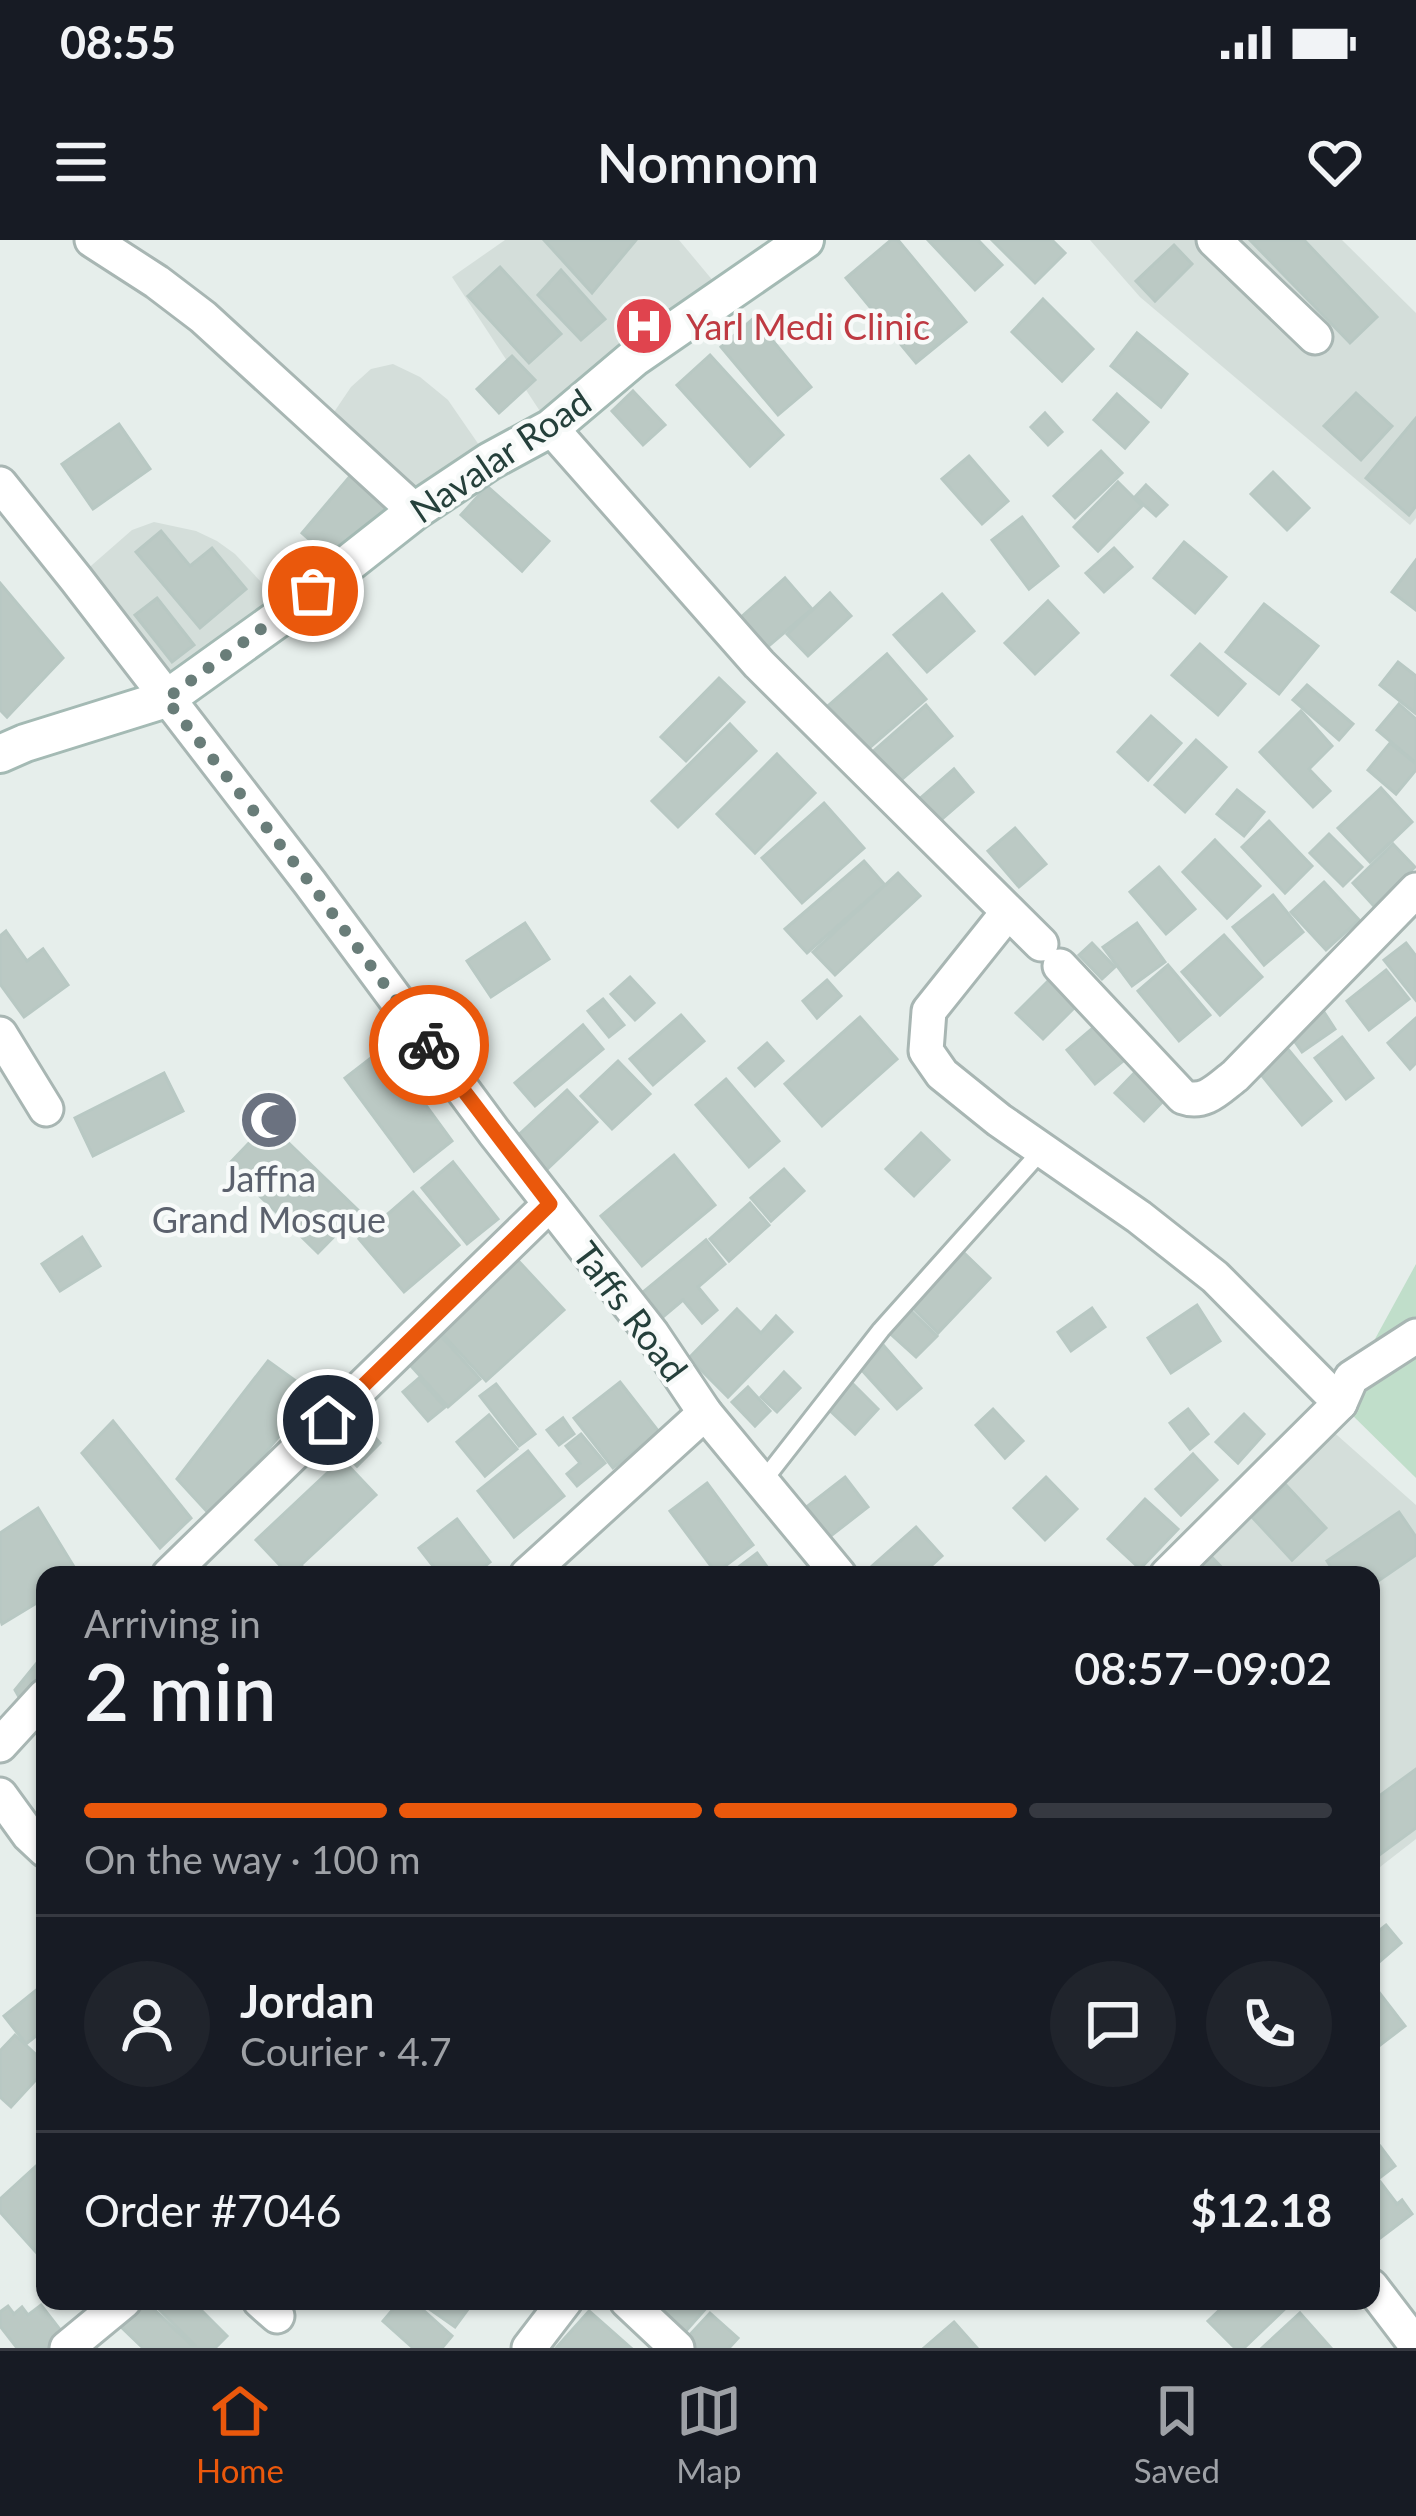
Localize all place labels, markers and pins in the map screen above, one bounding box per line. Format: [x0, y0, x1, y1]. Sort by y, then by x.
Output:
hospital icon: Yarl Medi Clinic [613, 295, 675, 357]
place label: Yarl Medi Clinic [686, 304, 930, 348]
pin [262, 540, 364, 642]
mosque icon: Jaffna Grand Mosque [238, 1089, 300, 1151]
place label: Jaffna Grand Mosque [152, 1156, 386, 1241]
pin [277, 1369, 379, 1471]

